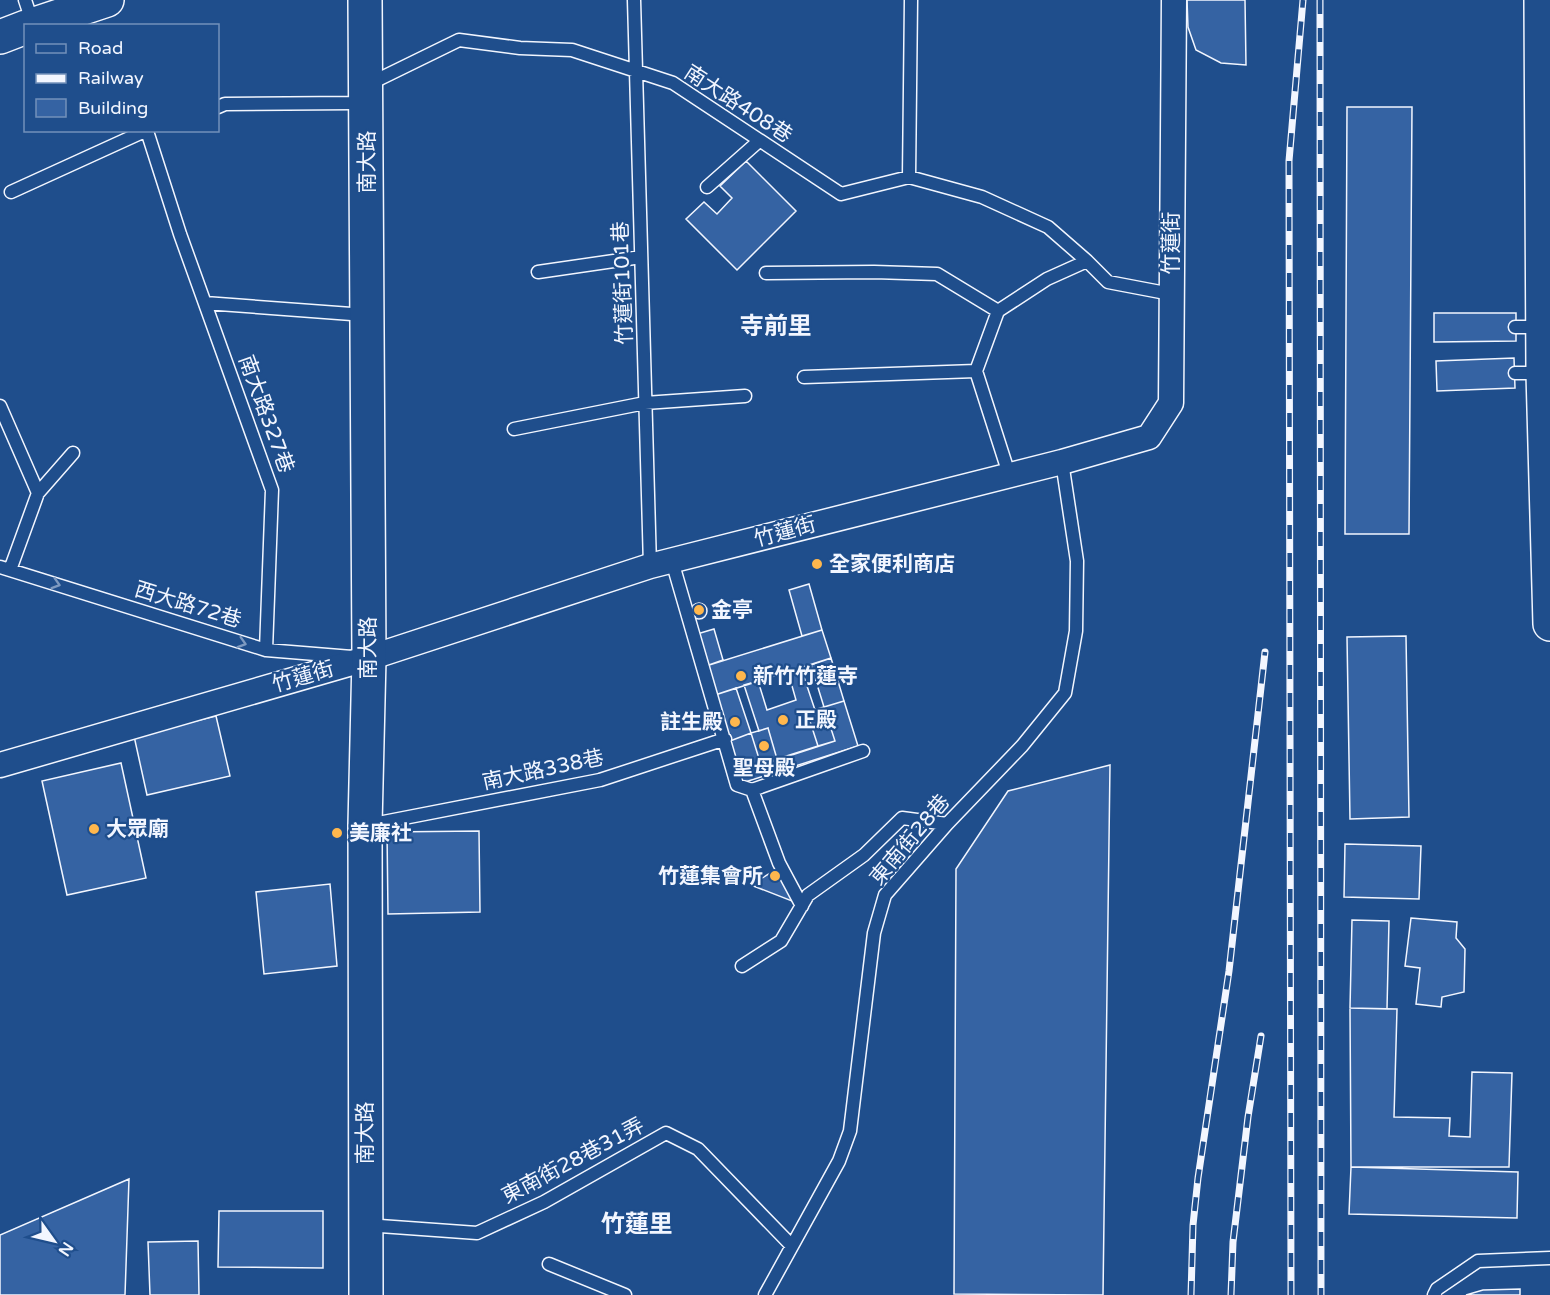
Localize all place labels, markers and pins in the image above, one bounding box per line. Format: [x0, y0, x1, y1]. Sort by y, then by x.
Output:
place label: 全家便利商店 [829, 552, 955, 577]
marker: 全家便利商店 [810, 557, 824, 571]
place label: 金亭 [711, 598, 753, 623]
marker: 金亭 [692, 603, 706, 617]
place label: 新竹竹蓮寺 [753, 664, 858, 689]
marker: 新竹竹蓮寺 [734, 669, 748, 683]
place label: 正殿 [795, 708, 837, 733]
place label: 註生殿 [660, 710, 723, 735]
marker: 正殿 [776, 713, 790, 727]
marker: 註生殿 [728, 715, 742, 729]
marker: 聖母殿 [757, 739, 771, 753]
place label: 聖母殿 [733, 756, 796, 781]
place label: 大眾廟 [106, 817, 169, 842]
place label: 美廉社 [349, 821, 412, 846]
marker: 大眾廟 [87, 822, 101, 836]
marker: 美廉社 [330, 826, 344, 840]
place label: 竹蓮集會所 [658, 864, 763, 889]
marker: 竹蓮集會所 [768, 869, 782, 883]

